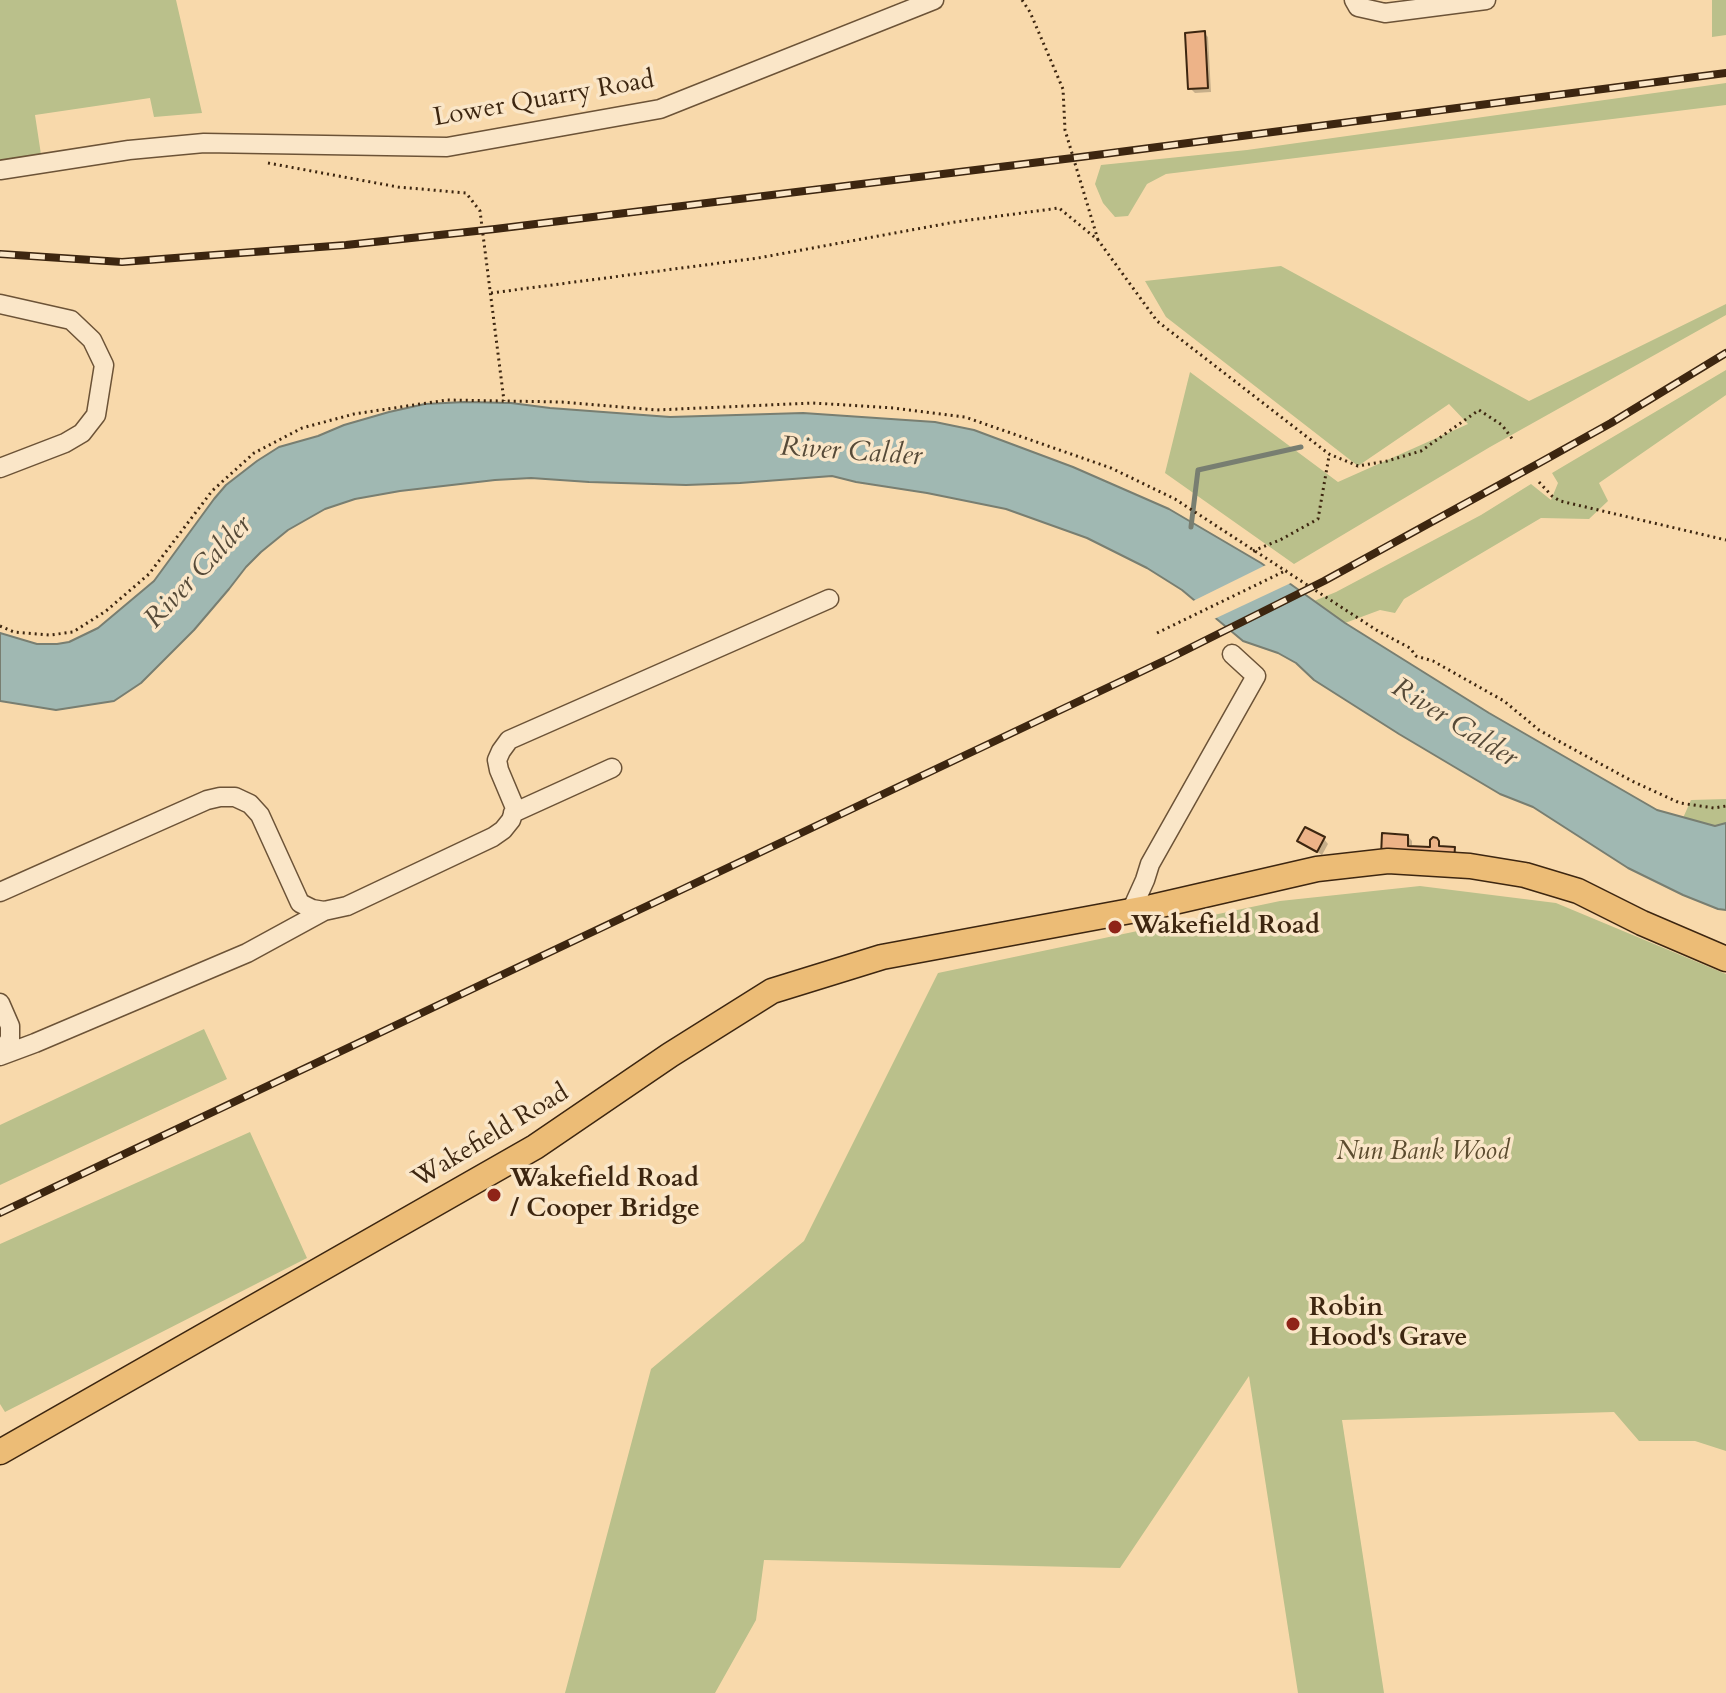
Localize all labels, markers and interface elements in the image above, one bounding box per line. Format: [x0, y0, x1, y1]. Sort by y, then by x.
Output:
street label: Lower Quarry Road [431, 65, 657, 135]
water label: River Calder [779, 431, 923, 475]
water label: River Calder [138, 510, 260, 636]
water label: River Calder [1385, 672, 1523, 776]
place label: Wakefield Road [1131, 911, 1320, 943]
marker: Wakefield Road [1106, 918, 1124, 936]
street label: Wakefield Road [407, 1078, 575, 1196]
park label: Nun Bank Wood [1337, 1137, 1509, 1169]
place label: Wakefield Road / Cooper Bridge [510, 1164, 700, 1226]
marker: Wakefield Road / Cooper Bridge [485, 1186, 503, 1204]
place label: Robin Hood's Grave [1309, 1293, 1467, 1354]
marker: Robin Hood's Grave [1284, 1315, 1302, 1333]

